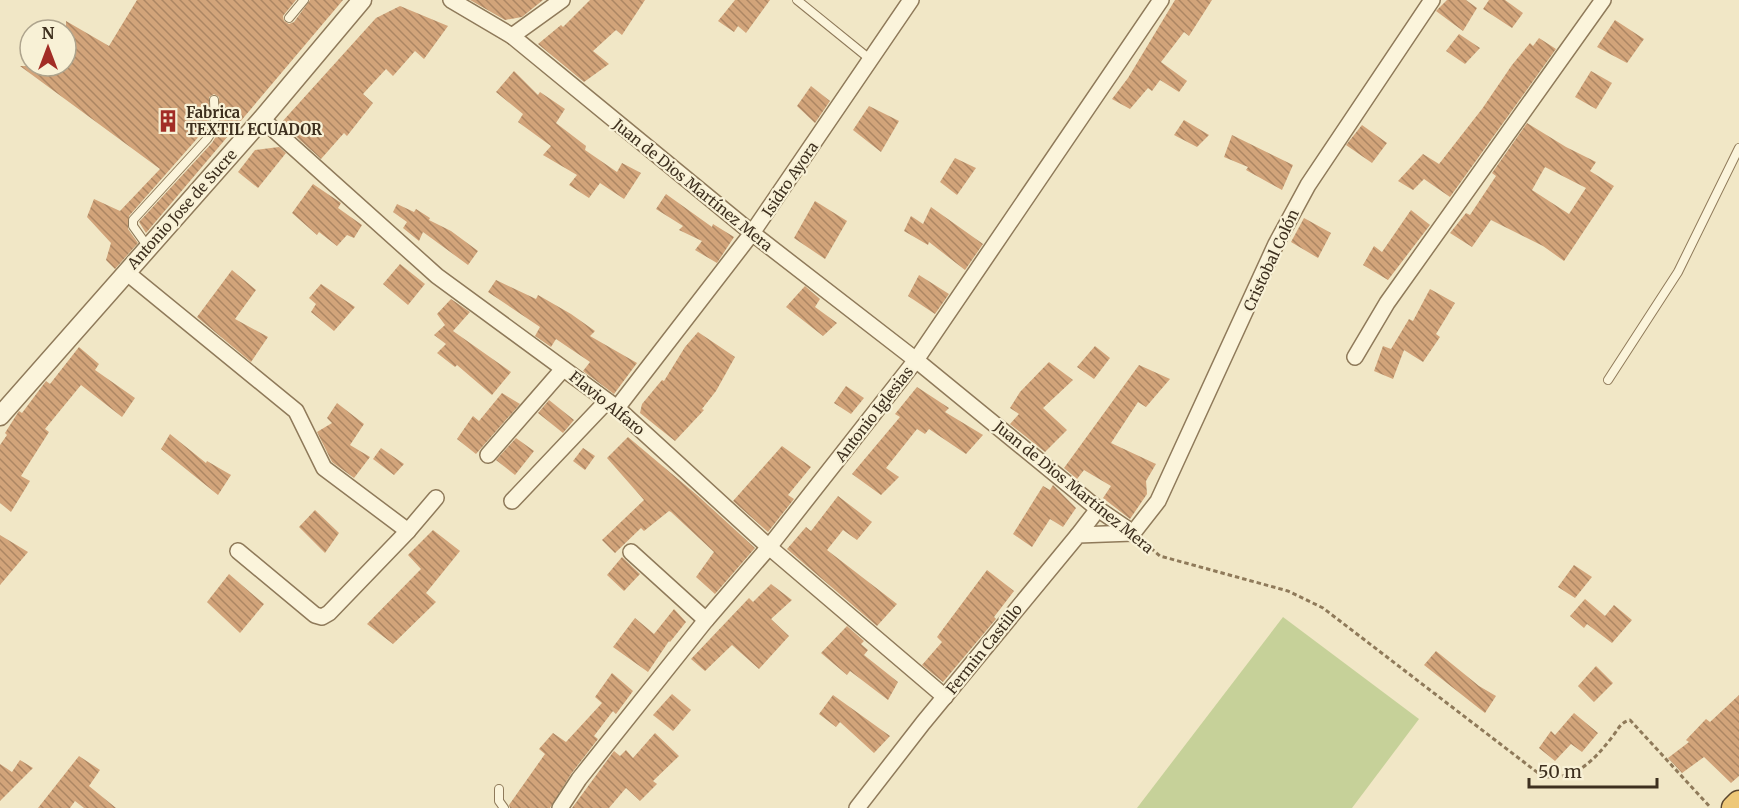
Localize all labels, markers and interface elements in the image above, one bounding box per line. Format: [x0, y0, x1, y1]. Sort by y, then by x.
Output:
north arrow [18, 18, 78, 78]
text: N [42, 23, 55, 43]
place label: Fabrica TEXTIL ECUADOR [186, 103, 322, 139]
building icon: Fabrica TEXTIL ECUADOR [155, 108, 181, 134]
street label: Juan de Dios Martínez Mera [609, 114, 776, 255]
street label: Isidro Ayora [758, 138, 822, 220]
street label: Antonio Jose de Sucre [123, 145, 241, 274]
street label: Cristobal Colón [1239, 206, 1303, 314]
street label: Antonio Iglesias [830, 362, 917, 466]
street label: Flavio Alfaro [565, 367, 649, 439]
street label: Juan de Dios Martínez Mera [990, 416, 1157, 557]
street label: Fermin Castillo [942, 600, 1026, 698]
scale bar [1529, 751, 1656, 789]
text: 50 m [1538, 760, 1582, 783]

